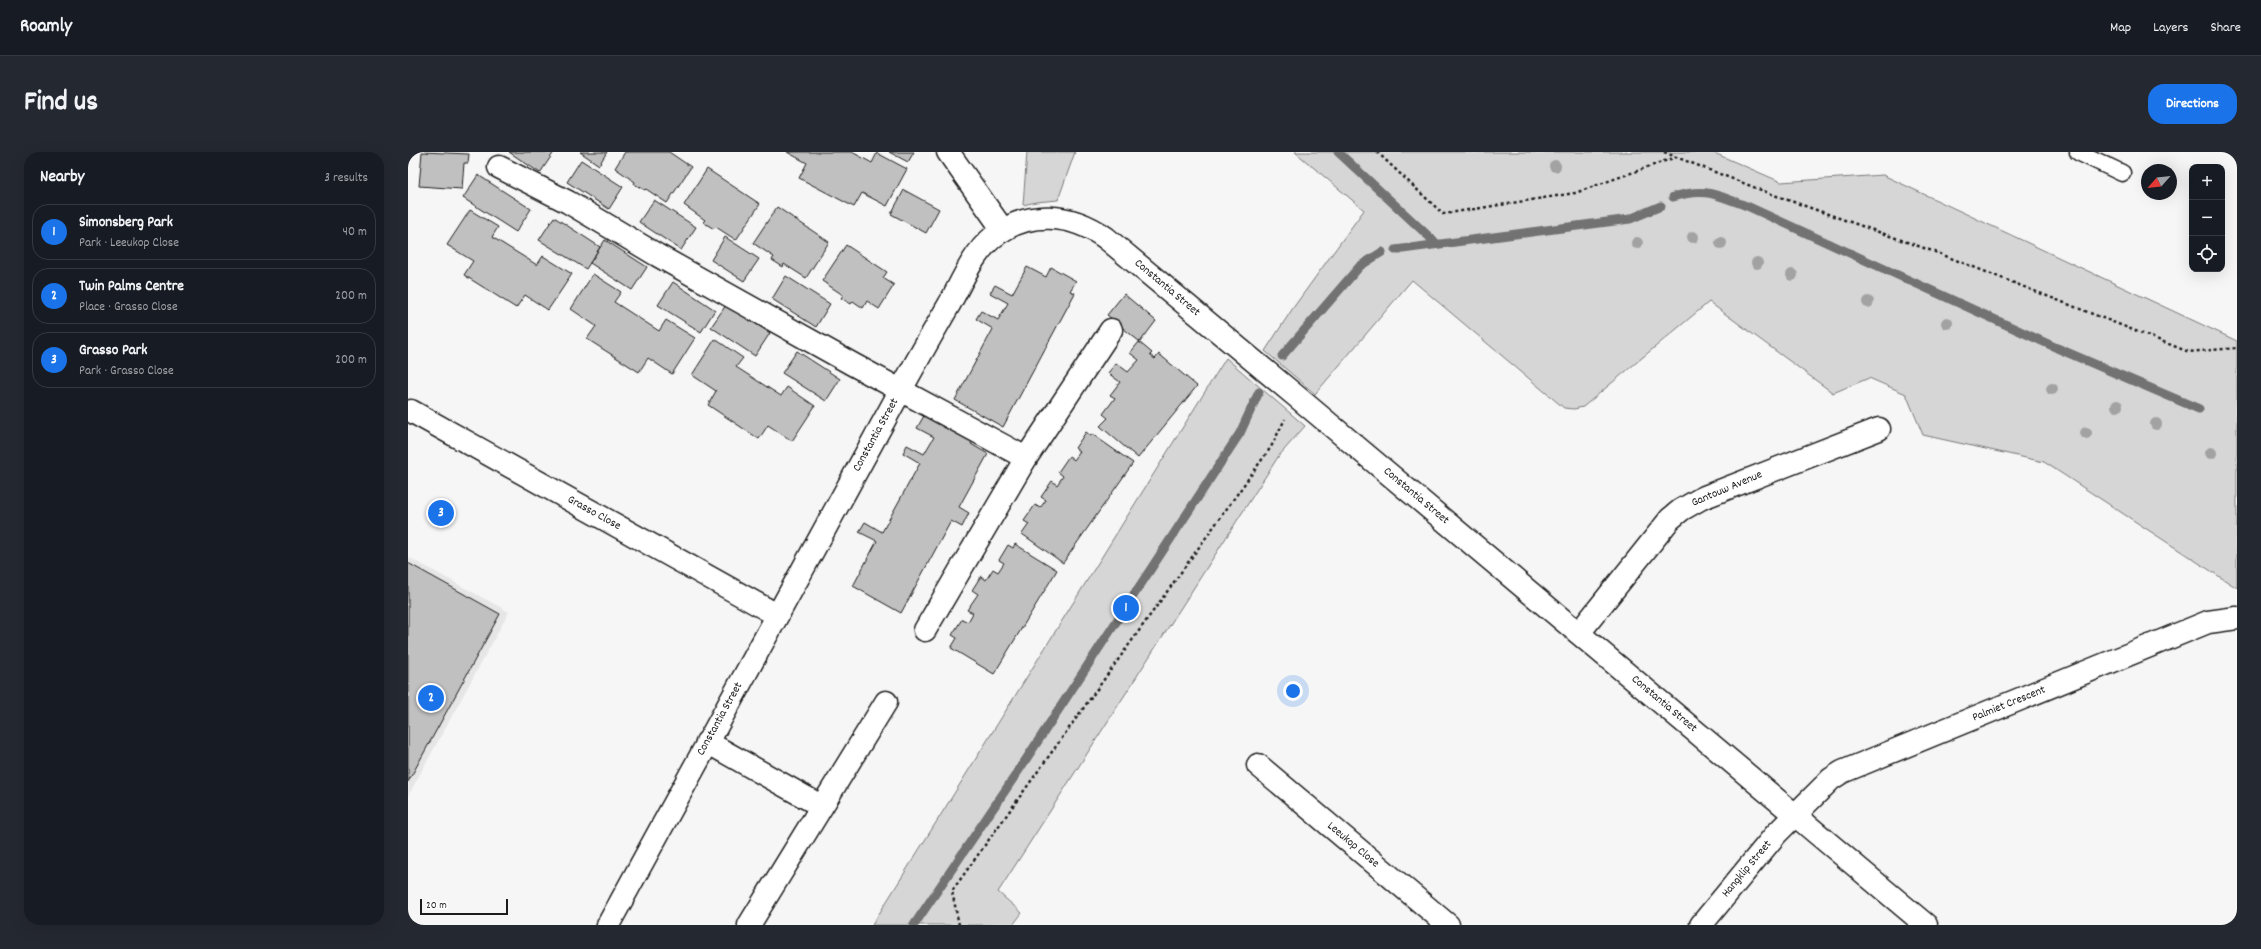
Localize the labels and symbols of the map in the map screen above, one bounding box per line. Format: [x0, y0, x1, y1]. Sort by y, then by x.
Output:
north arrow [2141, 164, 2177, 200]
street label: Constantia Street [1130, 255, 1204, 321]
street label: Constantia Street [849, 395, 903, 475]
street label: Constantia Street [1379, 463, 1453, 529]
street label: Gantouw Avenue [1689, 466, 1765, 512]
street label: Grasso Close [564, 491, 624, 535]
pin: 3 [428, 498, 454, 528]
pin: 1 [1113, 593, 1139, 623]
street label: Constantia Street [1627, 671, 1701, 737]
street label: Constantia Street [693, 679, 747, 759]
your location [1283, 681, 1303, 701]
street label: Palmiet Crescent [1970, 681, 2049, 726]
pin: 2 [418, 683, 444, 713]
street label: Leeukop Close [1323, 818, 1383, 872]
street label: Hangklip Street [1718, 836, 1776, 901]
scale bar [420, 897, 508, 916]

